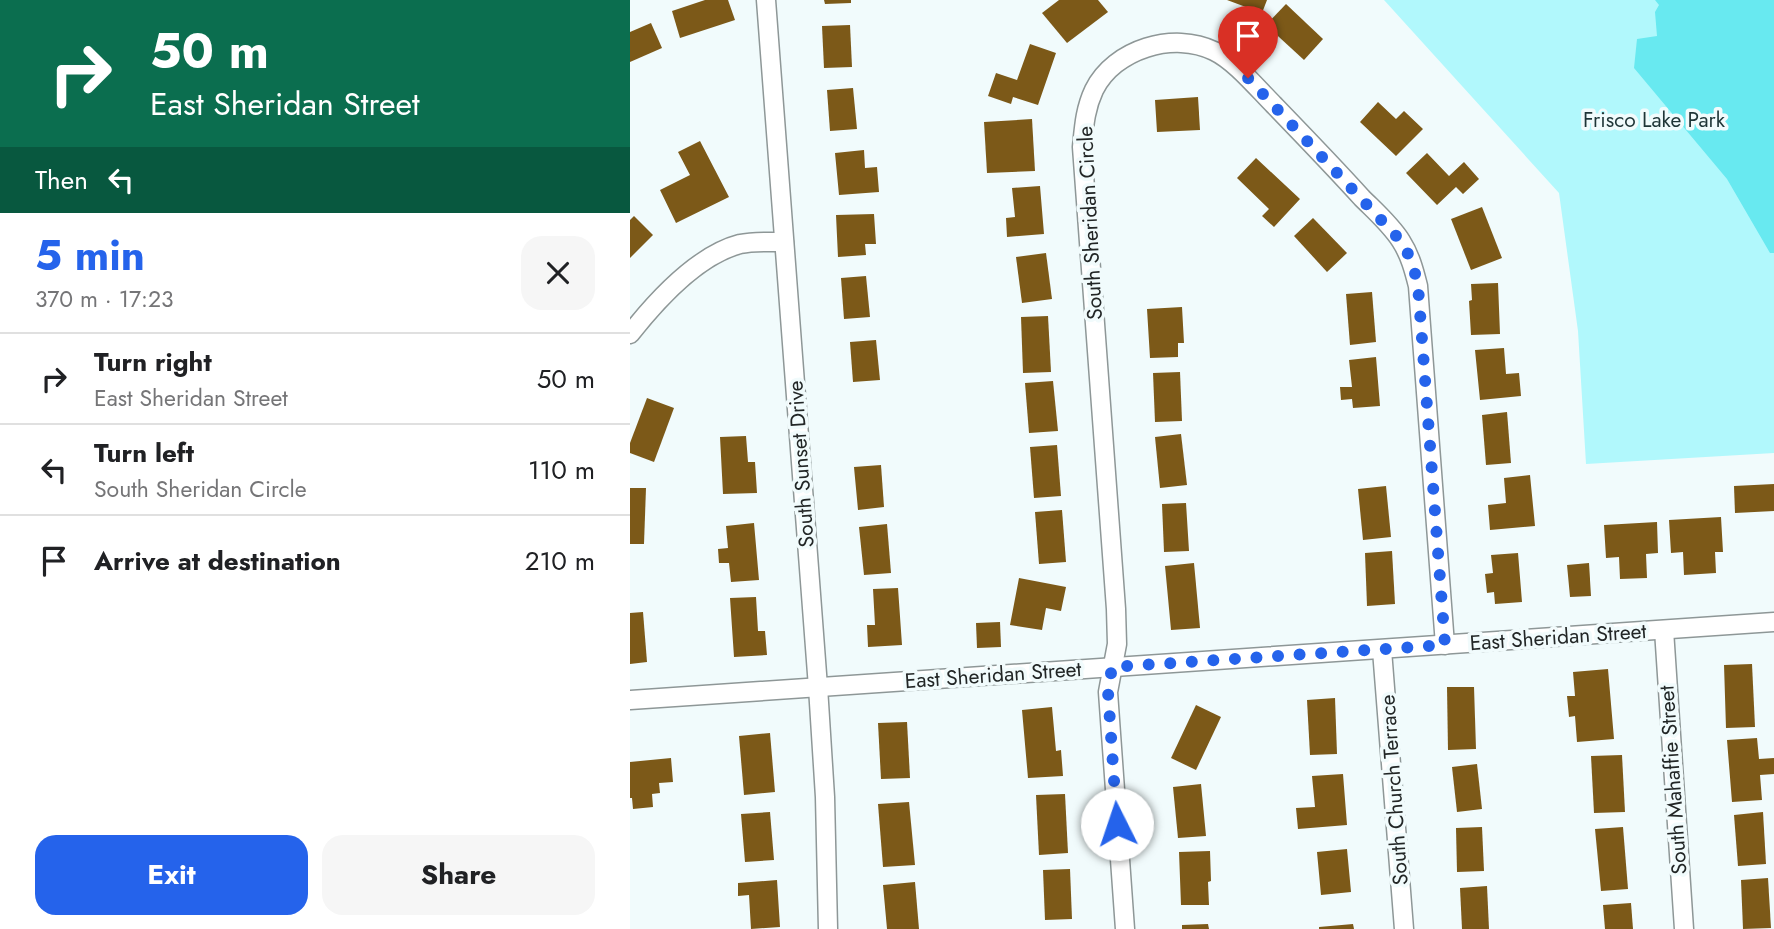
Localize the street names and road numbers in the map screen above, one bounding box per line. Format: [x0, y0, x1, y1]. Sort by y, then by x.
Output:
street label: South Sheridan Circle [1070, 125, 1110, 321]
street label: South Sunset Drive [780, 379, 822, 548]
street label: East Sheridan Street [1469, 616, 1647, 658]
street label: East Sheridan Street [904, 654, 1082, 696]
street label: South Mahaffie Street [1651, 685, 1695, 875]
street label: South Church Terrace [1372, 694, 1416, 886]

